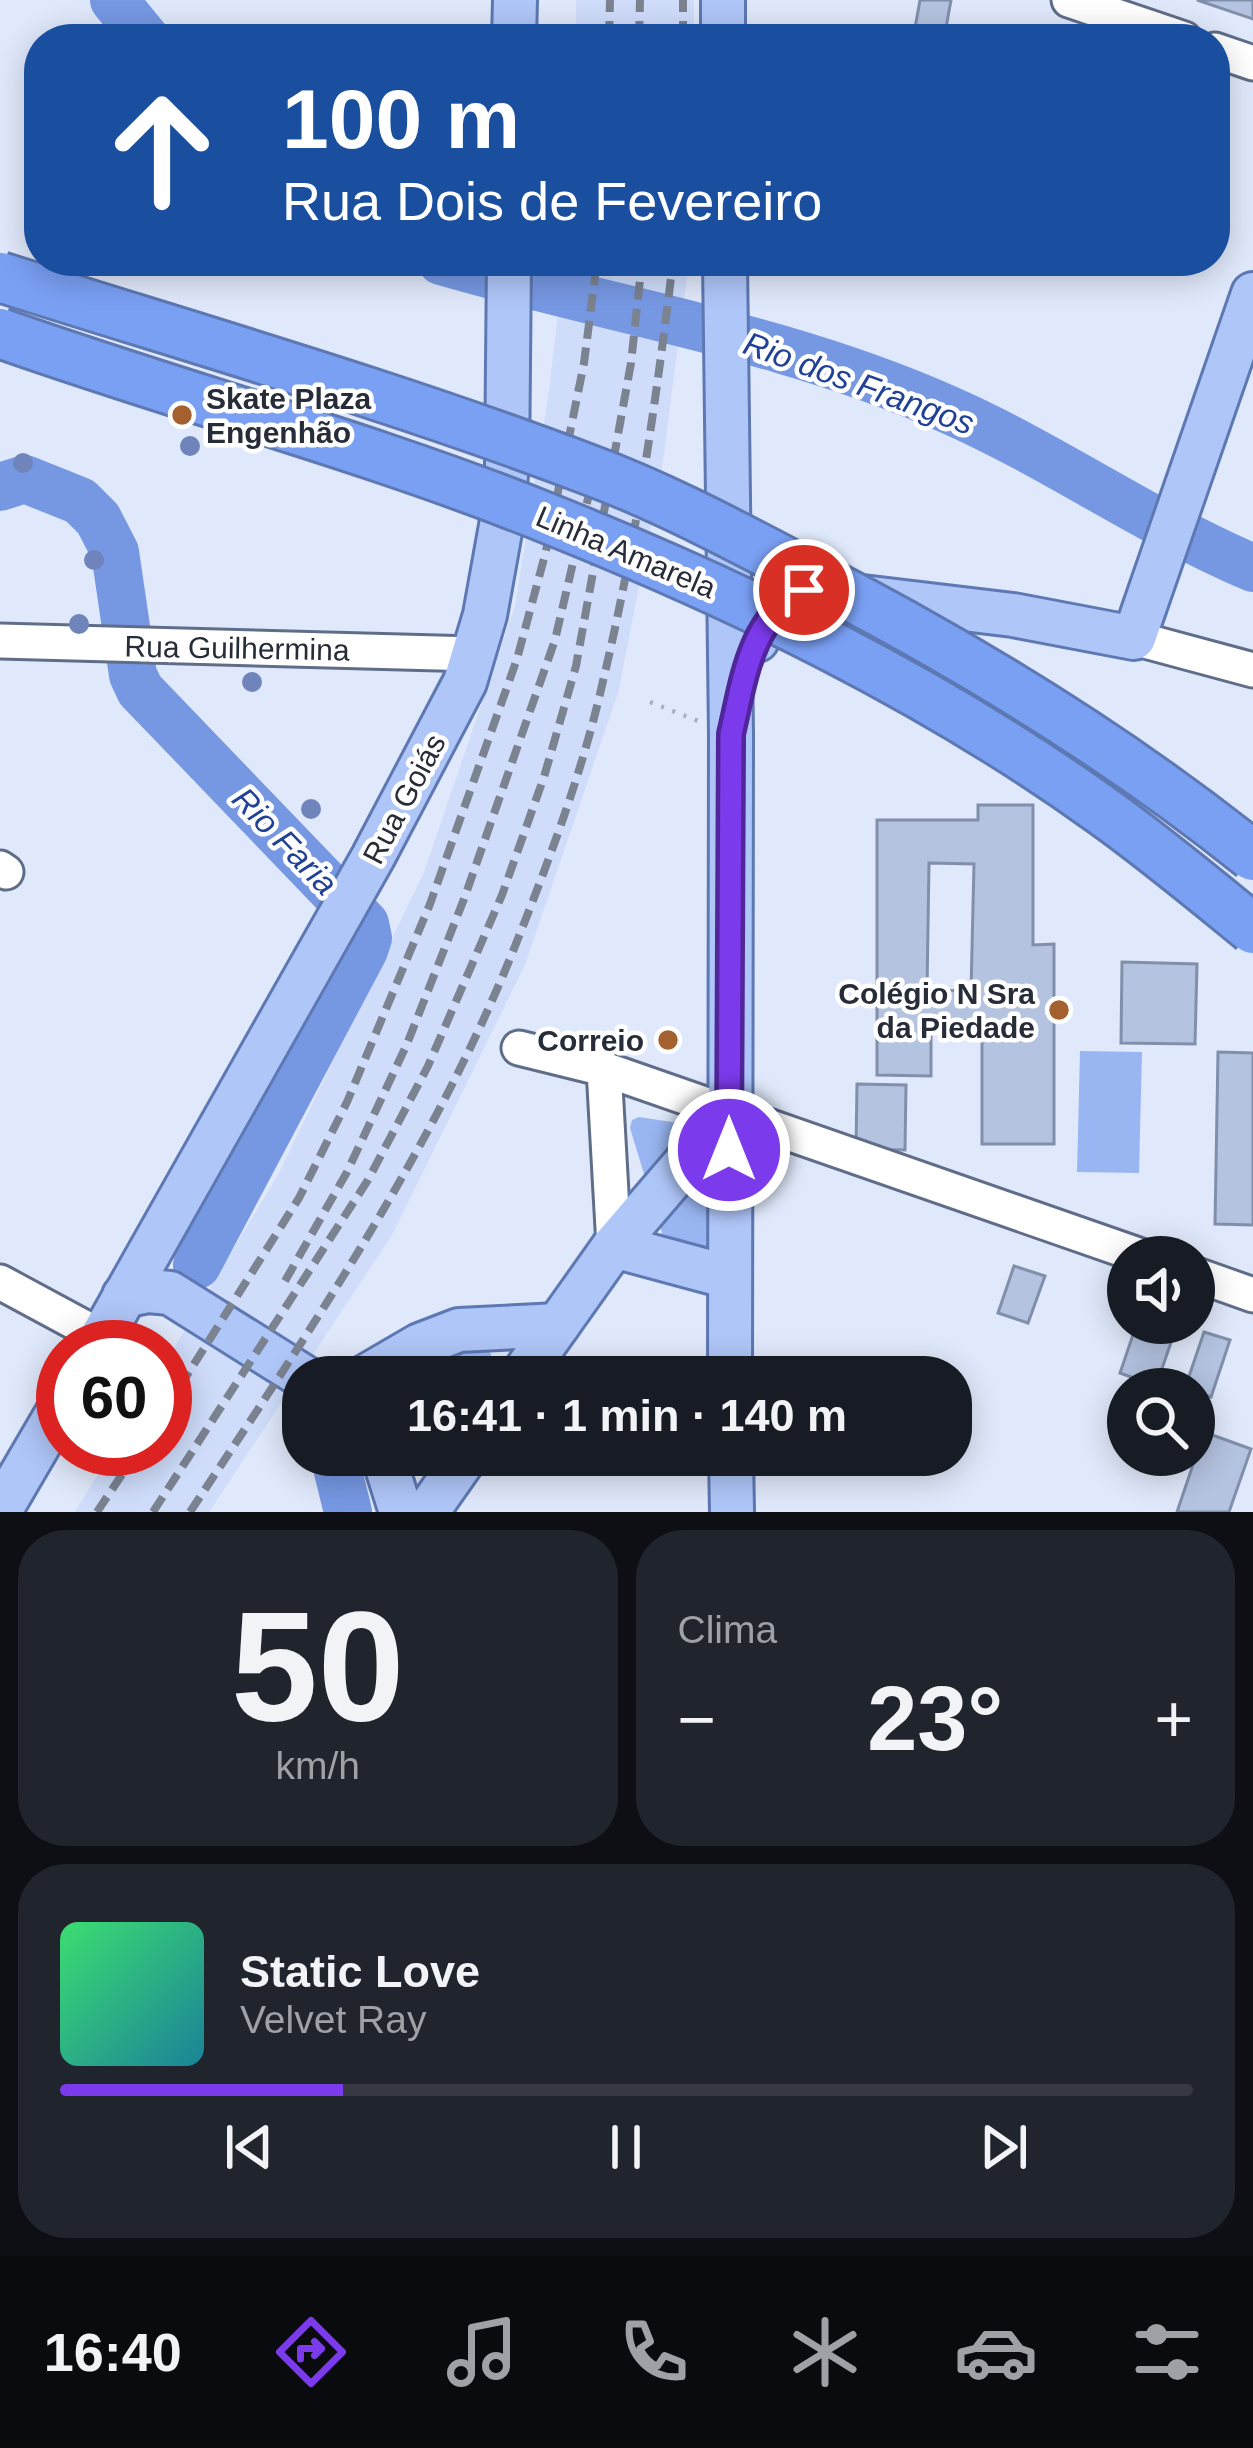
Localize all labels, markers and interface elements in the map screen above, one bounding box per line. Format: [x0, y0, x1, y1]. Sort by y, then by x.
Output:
icon: ahead [84, 72, 240, 228]
text: 100 m [282, 72, 520, 166]
text: Rua Dois de Fevereiro [282, 171, 822, 231]
water label: Rio dos Frangos [739, 324, 979, 442]
place label: Skate Plaza Engenhão [206, 382, 371, 449]
marker: Skate Plaza Engenhão [169, 402, 195, 428]
street label: Linha Amarela [531, 499, 721, 605]
pin [753, 539, 855, 641]
icon: arrive [771, 557, 837, 623]
street label: Rua Guilhermina [124, 630, 350, 666]
street label: Rua Goiás [356, 729, 452, 869]
water label: Rio Faria [225, 780, 345, 902]
place label: Colégio N Sra da Piedade [838, 977, 1035, 1044]
marker: Colégio N Sra da Piedade [1046, 997, 1072, 1023]
place label: Correio [537, 1024, 644, 1057]
marker: Correio [655, 1027, 681, 1053]
position arrow [666, 1087, 792, 1213]
map controls [1107, 1236, 1215, 1476]
button: sound [1107, 1236, 1215, 1344]
speed limit sign: 60 [36, 1320, 192, 1476]
button: search [1107, 1368, 1215, 1476]
text: 16:41 · 1 min · 140 m [407, 1390, 847, 1441]
text: 50 [231, 1579, 405, 1753]
text: Clima [678, 1608, 777, 1651]
text: 23° [867, 1669, 1003, 1769]
text: − [678, 1682, 716, 1756]
text: + [1154, 1682, 1193, 1756]
text: km/h [275, 1744, 360, 1787]
text: Static Love [240, 1946, 480, 1997]
text: Velvet Ray [240, 1998, 426, 2041]
icon: previous [216, 2114, 282, 2180]
icon: pause [593, 2114, 659, 2180]
icon: next [971, 2114, 1037, 2180]
icon: directions [269, 2310, 353, 2394]
icon: music [440, 2310, 524, 2394]
icon: phone [612, 2310, 696, 2394]
icon: climate [783, 2310, 867, 2394]
icon: car [954, 2310, 1038, 2394]
icon: filters [1125, 2310, 1209, 2394]
text: 16:40 [44, 2322, 182, 2382]

